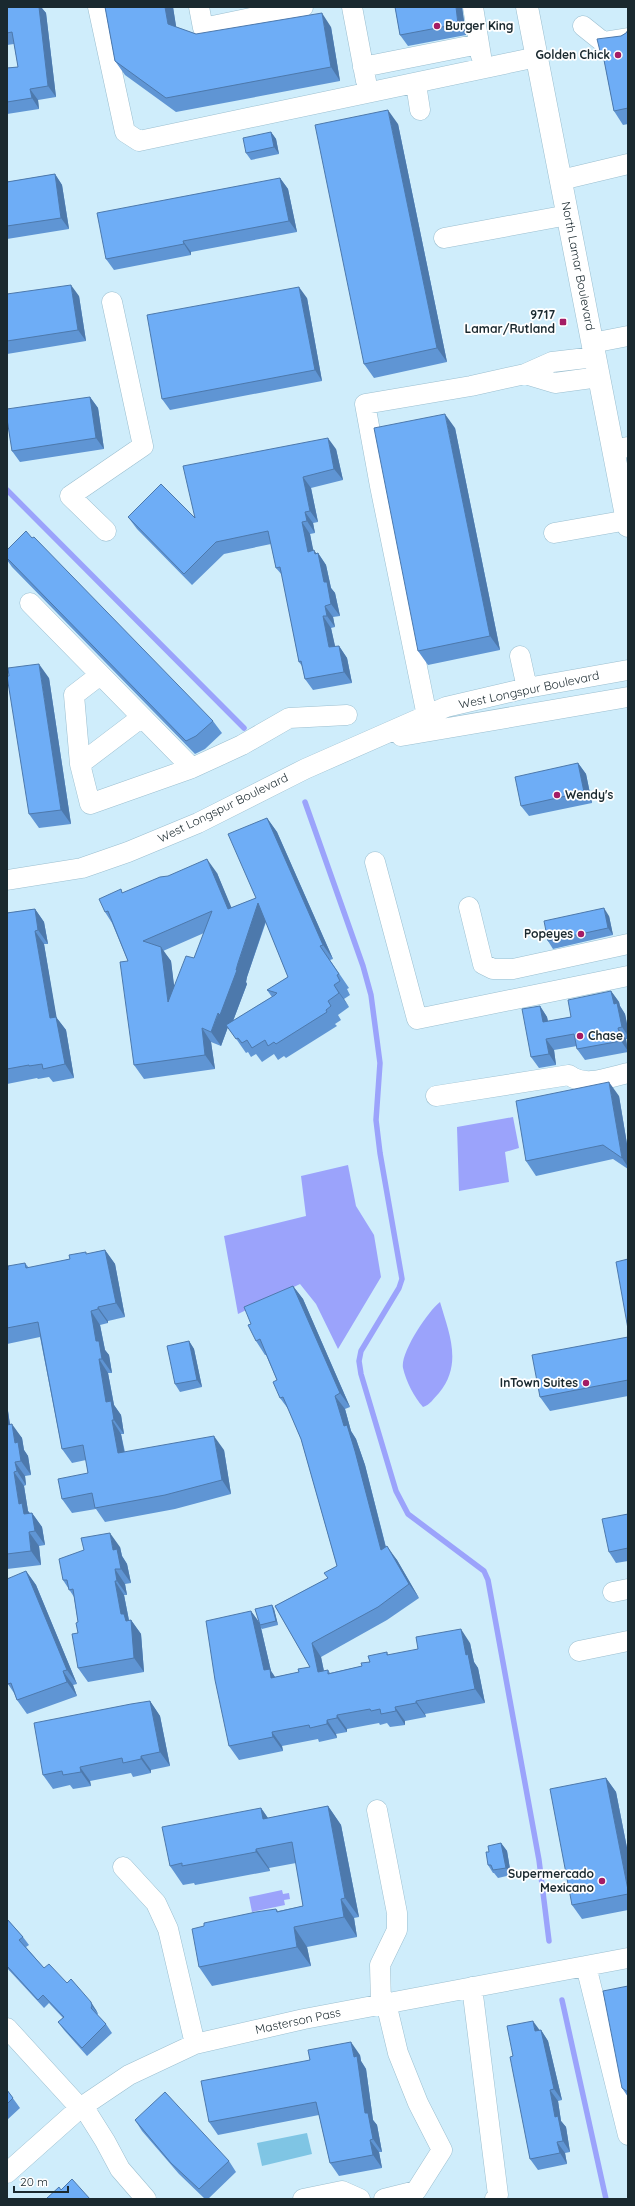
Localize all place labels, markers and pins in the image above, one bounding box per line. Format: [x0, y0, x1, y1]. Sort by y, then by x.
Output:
place label: Burger King [445, 18, 514, 33]
marker: Burger King [432, 21, 442, 31]
place label: Golden Chick [535, 47, 610, 62]
marker: Golden Chick [613, 50, 623, 60]
place label: 9717 Lamar/Rutland [465, 307, 555, 336]
marker: 9717 Lamar/Rutland [558, 317, 568, 327]
place label: Wendy's [565, 787, 613, 802]
marker: Wendy's [552, 790, 562, 800]
place label: Popeyes [524, 926, 573, 941]
marker: Popeyes [576, 929, 586, 939]
place label: Chase [588, 1028, 623, 1043]
marker: Chase [575, 1031, 585, 1041]
place label: InTown Suites [500, 1375, 578, 1390]
marker: InTown Suites [581, 1378, 591, 1388]
place label: Supermercado Mexicano [508, 1866, 595, 1895]
marker: Supermercado Mexicano [597, 1876, 607, 1886]

